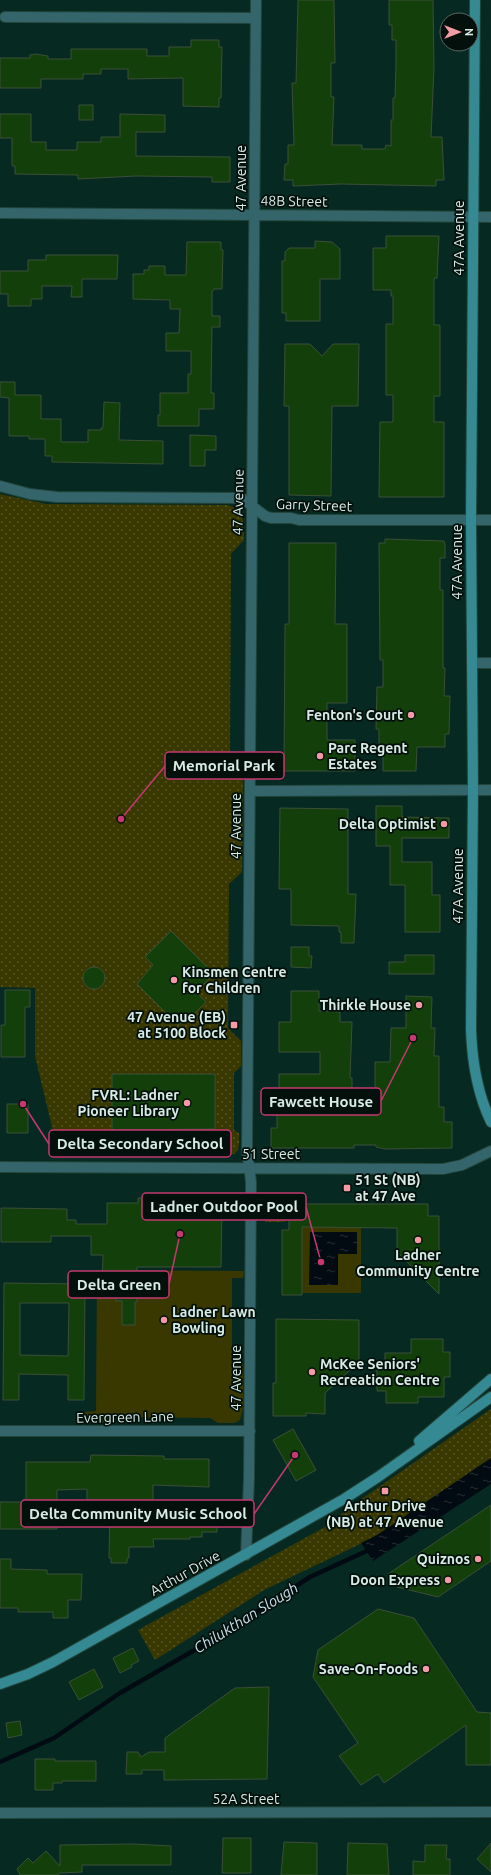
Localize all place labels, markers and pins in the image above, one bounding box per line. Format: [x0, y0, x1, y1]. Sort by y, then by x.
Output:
place label: Fenton's Court [306, 707, 403, 723]
marker: Fenton's Court [406, 710, 416, 720]
place label: Parc Regent Estates [328, 740, 408, 772]
marker: Parc Regent Estates [315, 751, 325, 761]
callout: Memorial Park [165, 752, 284, 779]
place label: Delta Optimist [339, 816, 436, 832]
marker: Delta Optimist [439, 819, 449, 829]
place label: Kinsmen Centre for Children [182, 964, 287, 996]
marker: Kinsmen Centre for Children [169, 975, 179, 985]
place label: Thirkle House [320, 997, 411, 1013]
marker: Thirkle House [414, 1000, 424, 1010]
place label: 47 Avenue (EB) at 5100 Block [127, 1009, 226, 1041]
marker: 47 Avenue (EB) at 5100 Block [229, 1020, 239, 1030]
place label: FVRL: Ladner Pioneer Library [78, 1087, 180, 1119]
callout: Fawcett House [261, 1088, 381, 1115]
marker: FVRL: Ladner Pioneer Library [182, 1098, 192, 1108]
callout: Delta Secondary School [49, 1130, 231, 1157]
place label: 51 St (NB) at 47 Ave [355, 1172, 421, 1204]
marker: 51 St (NB) at 47 Ave [342, 1183, 352, 1193]
callout: Ladner Outdoor Pool [142, 1193, 306, 1220]
marker: Ladner Community Centre [413, 1235, 423, 1245]
place label: Ladner Community Centre [356, 1247, 480, 1279]
callout: Delta Green [68, 1271, 169, 1298]
place label: Ladner Lawn Bowling [172, 1304, 256, 1336]
marker: Ladner Lawn Bowling [159, 1315, 169, 1325]
place label: McKee Seniors' Recreation Centre [320, 1356, 440, 1388]
marker: McKee Seniors' Recreation Centre [307, 1367, 317, 1377]
marker: Arthur Drive (NB) at 47 Avenue [380, 1486, 390, 1496]
place label: Arthur Drive (NB) at 47 Avenue [326, 1498, 444, 1530]
callout: Delta Community Music School [21, 1500, 254, 1527]
place label: Quiznos [417, 1551, 470, 1567]
marker: Quiznos [473, 1554, 483, 1564]
place label: Doon Express [350, 1572, 440, 1588]
marker: Doon Express [443, 1575, 453, 1585]
place label: Save-On-Foods [319, 1661, 418, 1677]
marker: Save-On-Foods [421, 1664, 431, 1674]

